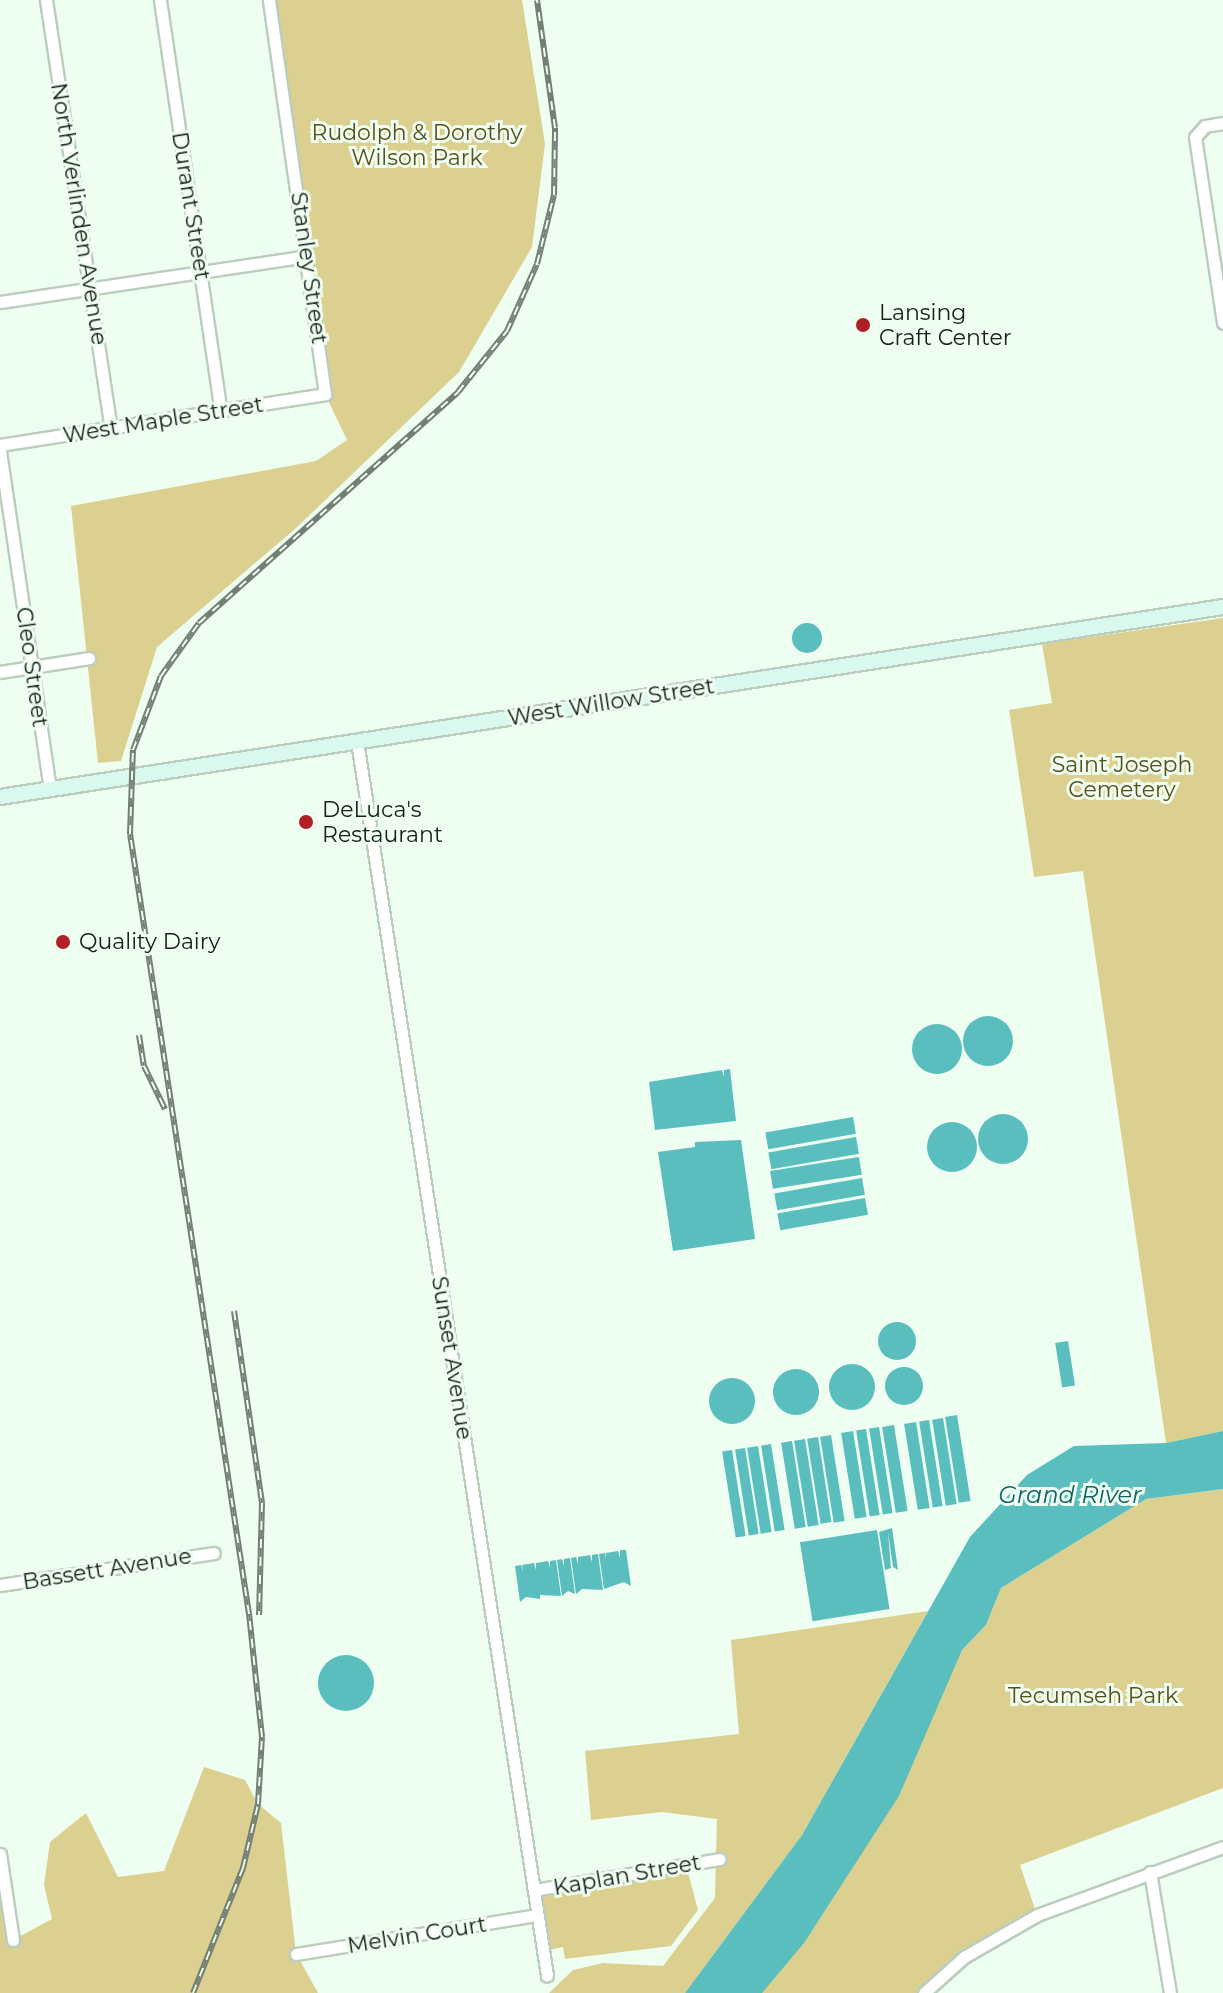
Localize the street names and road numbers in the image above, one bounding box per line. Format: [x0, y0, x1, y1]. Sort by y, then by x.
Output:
street label: North Verlinden Avenue [45, 81, 113, 347]
street label: Durant Street [166, 130, 216, 282]
street label: Stanley Street [285, 190, 333, 346]
street label: West Maple Street [61, 391, 265, 449]
street label: Cleo Street [11, 605, 53, 729]
street label: West Willow Street [506, 673, 716, 731]
street label: Sunset Avenue [426, 1274, 478, 1442]
street label: Bassett Avenue [21, 1543, 193, 1595]
street label: Kaplan Street [551, 1849, 703, 1901]
street label: Melvin Court [346, 1911, 488, 1959]

